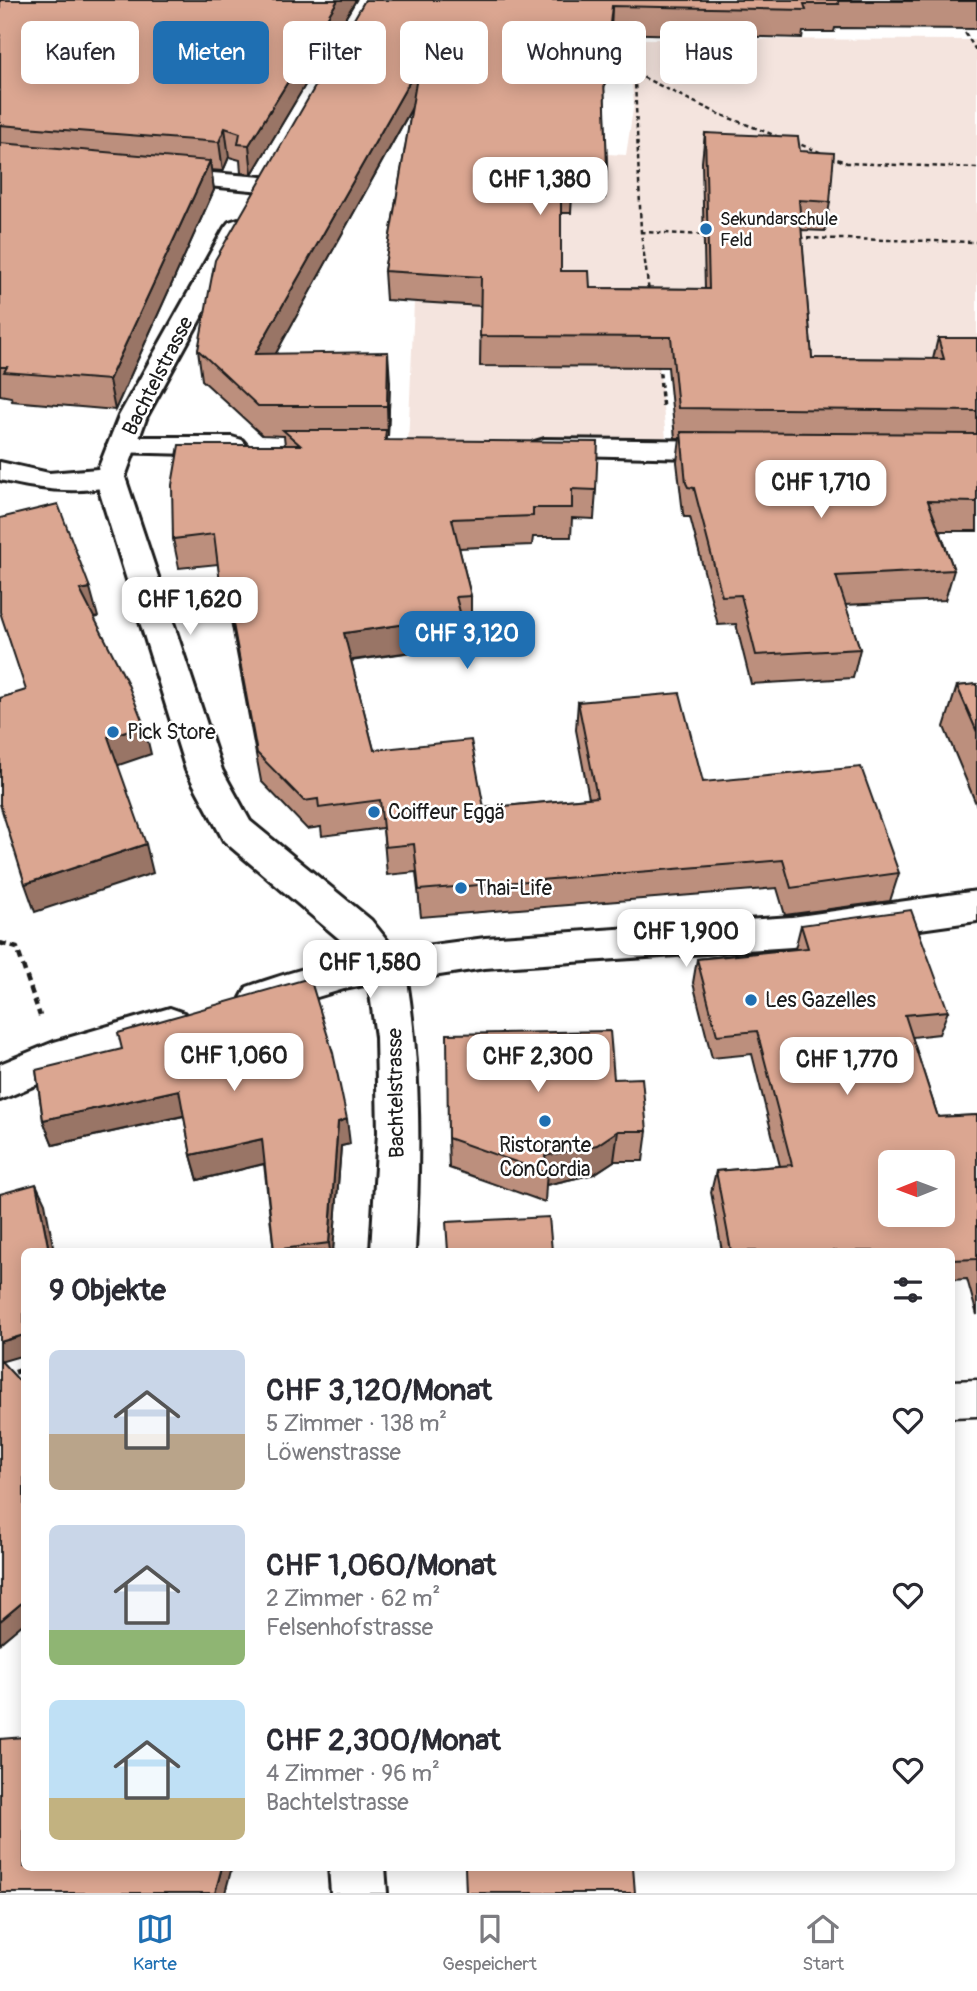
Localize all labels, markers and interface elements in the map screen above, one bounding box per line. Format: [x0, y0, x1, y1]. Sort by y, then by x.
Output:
chip: Kaufen [21, 21, 139, 84]
chip: Mieten [153, 21, 269, 84]
chip: Filter [283, 21, 386, 84]
chip: Neu [400, 21, 488, 84]
chip: Wohnung [502, 21, 646, 84]
chip: Haus [660, 21, 757, 84]
pin: CHF 1,380 [460, 158, 620, 217]
text: CHF 1,380 [489, 165, 591, 194]
place label: Sekundarschule Feld [720, 208, 838, 252]
marker: Sekundarschule Feld [698, 221, 714, 237]
street label: Bachtelstrasse [116, 311, 200, 440]
pin: CHF 1,710 [741, 461, 901, 520]
text: CHF 1,710 [771, 468, 871, 497]
pin: CHF 1,620 [110, 578, 270, 637]
text: CHF 1,620 [138, 585, 242, 614]
pin: CHF 3,120 [387, 612, 547, 671]
text: CHF 3,120 [415, 619, 519, 648]
place label: Pick Store [127, 719, 216, 746]
marker: Pick Store [105, 724, 121, 740]
place label: Coiffeur Eggä [388, 799, 505, 826]
marker: Coiffeur Eggä [366, 804, 382, 820]
place label: Thai-Life [475, 875, 553, 902]
marker: Thai-Life [453, 880, 469, 896]
pin: CHF 1,900 [606, 909, 766, 969]
text: CHF 1,900 [633, 917, 739, 946]
pin: CHF 1,580 [290, 940, 450, 1000]
text: CHF 1,580 [319, 948, 421, 977]
place label: Les Gazelles [765, 987, 876, 1014]
marker: Les Gazelles [743, 992, 759, 1008]
street label: Bachtelstrasse [381, 1027, 411, 1158]
pin: CHF 1,060 [154, 1034, 314, 1093]
pin: CHF 2,300 [458, 1034, 618, 1094]
pin: CHF 1,770 [767, 1038, 927, 1097]
text: CHF 1,060 [180, 1041, 288, 1070]
text: CHF 2,300 [483, 1042, 593, 1071]
text: CHF 1,770 [796, 1045, 898, 1074]
marker: Ristorante ConCordia [537, 1113, 553, 1129]
place label: Ristorante ConCordia [499, 1132, 592, 1183]
north arrow [878, 1150, 956, 1227]
map controls [878, 1150, 955, 1227]
icon: filters [889, 1271, 927, 1309]
text: 9 Objekte [49, 1272, 166, 1309]
text: CHF 3,120/Monat [266, 1372, 492, 1409]
icon: home [105, 1378, 189, 1462]
icon: heart [889, 1401, 927, 1439]
text: 5 Zimmer · 138 m² [266, 1409, 447, 1438]
text: Löwenstrasse [266, 1438, 401, 1467]
text: CHF 1,060/Monat [266, 1547, 496, 1584]
icon: home [105, 1553, 189, 1637]
icon: heart [889, 1576, 927, 1614]
text: 2 Zimmer · 62 m² [266, 1584, 440, 1613]
text: Felsenhofstrasse [266, 1613, 433, 1642]
text: CHF 2,300/Monat [266, 1722, 500, 1759]
icon: home [105, 1728, 189, 1812]
icon: heart [889, 1751, 927, 1789]
text: 4 Zimmer · 96 m² [266, 1759, 440, 1788]
text: Bachtelstrasse [266, 1788, 409, 1817]
tab: Karte [133, 1910, 177, 1976]
tab: Gespeichert [442, 1910, 537, 1976]
tab: Start [802, 1910, 844, 1976]

